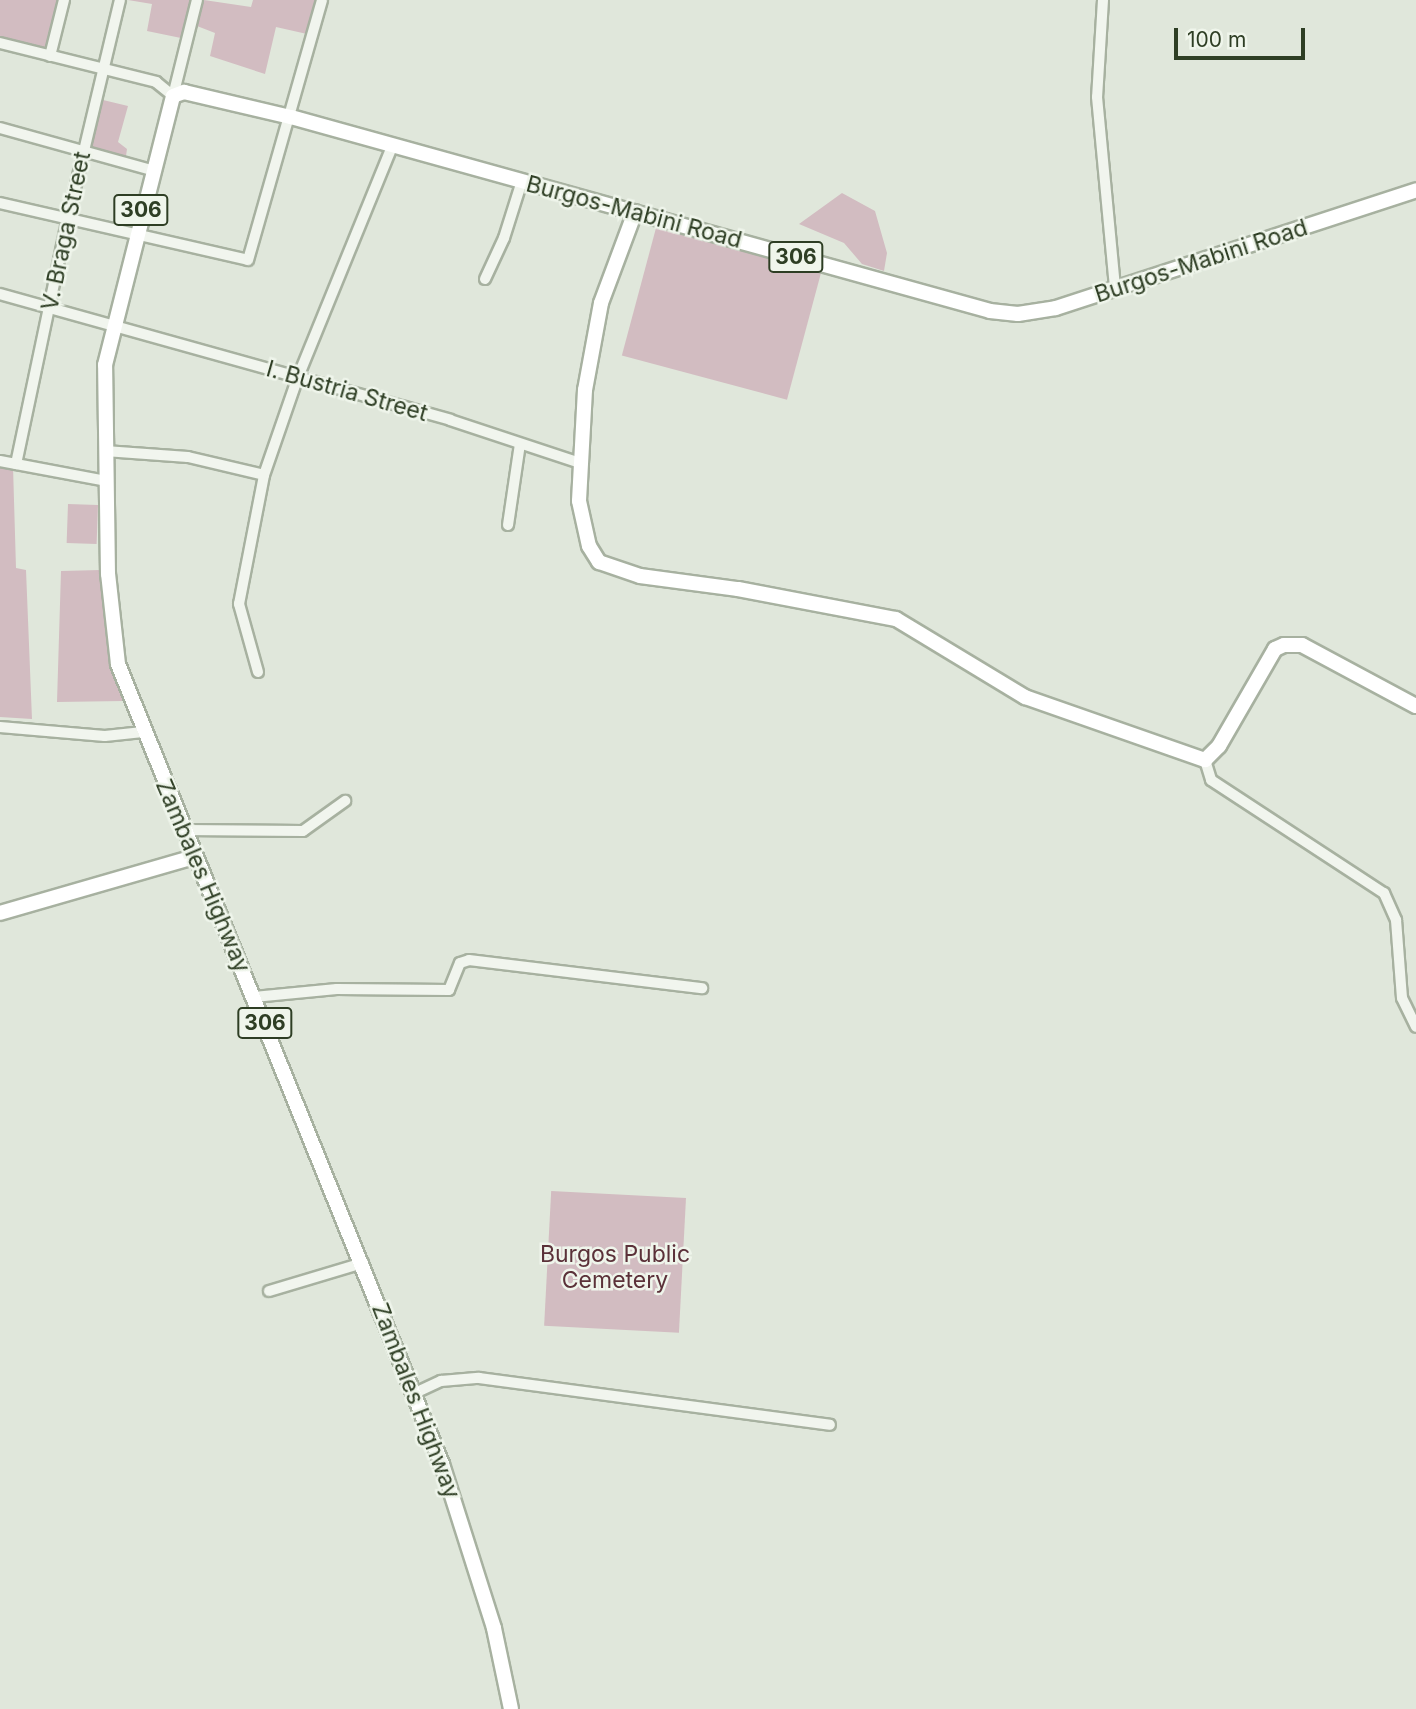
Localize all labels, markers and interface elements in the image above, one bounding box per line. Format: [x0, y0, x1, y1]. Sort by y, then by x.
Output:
scale bar [1178, 14, 1309, 58]
text: 100 m [1187, 27, 1246, 52]
street label: V. Braga Street [36, 149, 96, 313]
street label: Burgos-Mabini Road [523, 170, 745, 254]
road number: 306 [113, 192, 169, 228]
street label: Burgos-Mabini Road [1091, 214, 1311, 308]
road number: 306 [768, 240, 824, 274]
street label: I. Bustria Street [263, 355, 431, 427]
street label: Zambales Highway [150, 775, 256, 977]
road number: 306 [237, 1006, 293, 1040]
park label: Burgos Public Cemetery [540, 1240, 690, 1294]
street label: Zambales Highway [366, 1299, 466, 1503]

